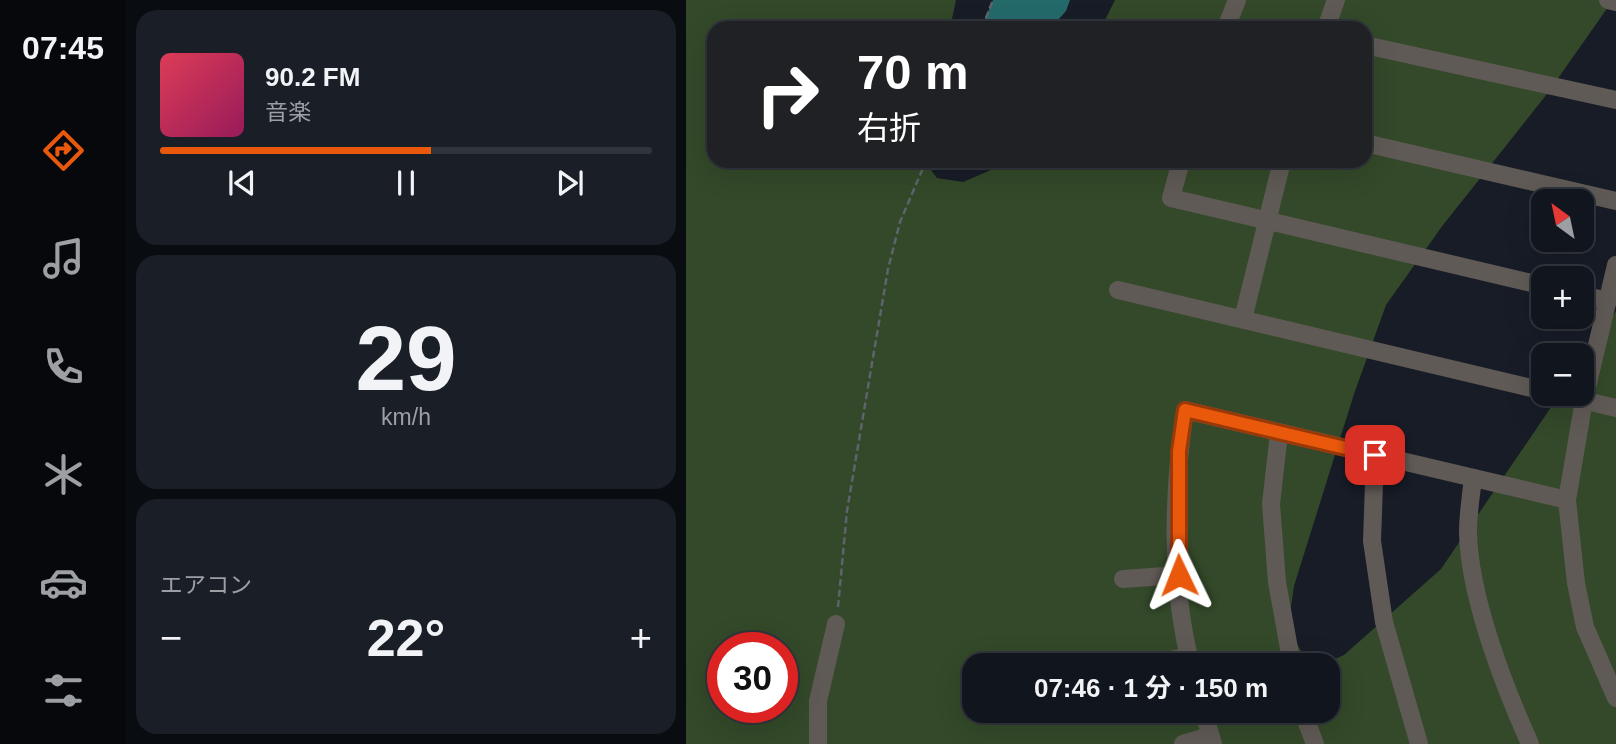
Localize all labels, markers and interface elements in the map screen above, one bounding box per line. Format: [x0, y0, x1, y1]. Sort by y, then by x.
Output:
text: 07:45 [22, 30, 104, 66]
text: 70 m [857, 45, 969, 99]
icon: right [742, 49, 833, 140]
text: 90.2 FM [265, 62, 360, 92]
text: 音楽 [265, 99, 311, 125]
text: 右折 [857, 110, 921, 146]
icon: directions [39, 126, 88, 175]
icon: previous [223, 164, 261, 202]
icon: pause [387, 164, 425, 202]
icon: next [551, 164, 589, 202]
north arrow [1531, 189, 1594, 252]
map controls [1531, 189, 1594, 406]
icon: music [39, 234, 88, 283]
button: + [1531, 266, 1594, 329]
text: 29 [355, 308, 457, 409]
icon: phone [39, 342, 88, 391]
button: − [1531, 343, 1594, 406]
text: km/h [381, 404, 431, 430]
pin [1345, 425, 1405, 485]
icon: arrive [1356, 436, 1394, 474]
icon: climate [39, 450, 88, 499]
position arrow [1142, 538, 1216, 612]
icon: car [39, 558, 88, 607]
text: エアコン [160, 572, 252, 598]
text: 22° [367, 609, 445, 667]
text: − [160, 617, 182, 659]
text: + [630, 617, 652, 659]
speed limit sign: 30 [707, 632, 798, 723]
icon: filters [39, 666, 88, 715]
text: 07:46 · 1 分 · 150 m [1034, 673, 1268, 703]

